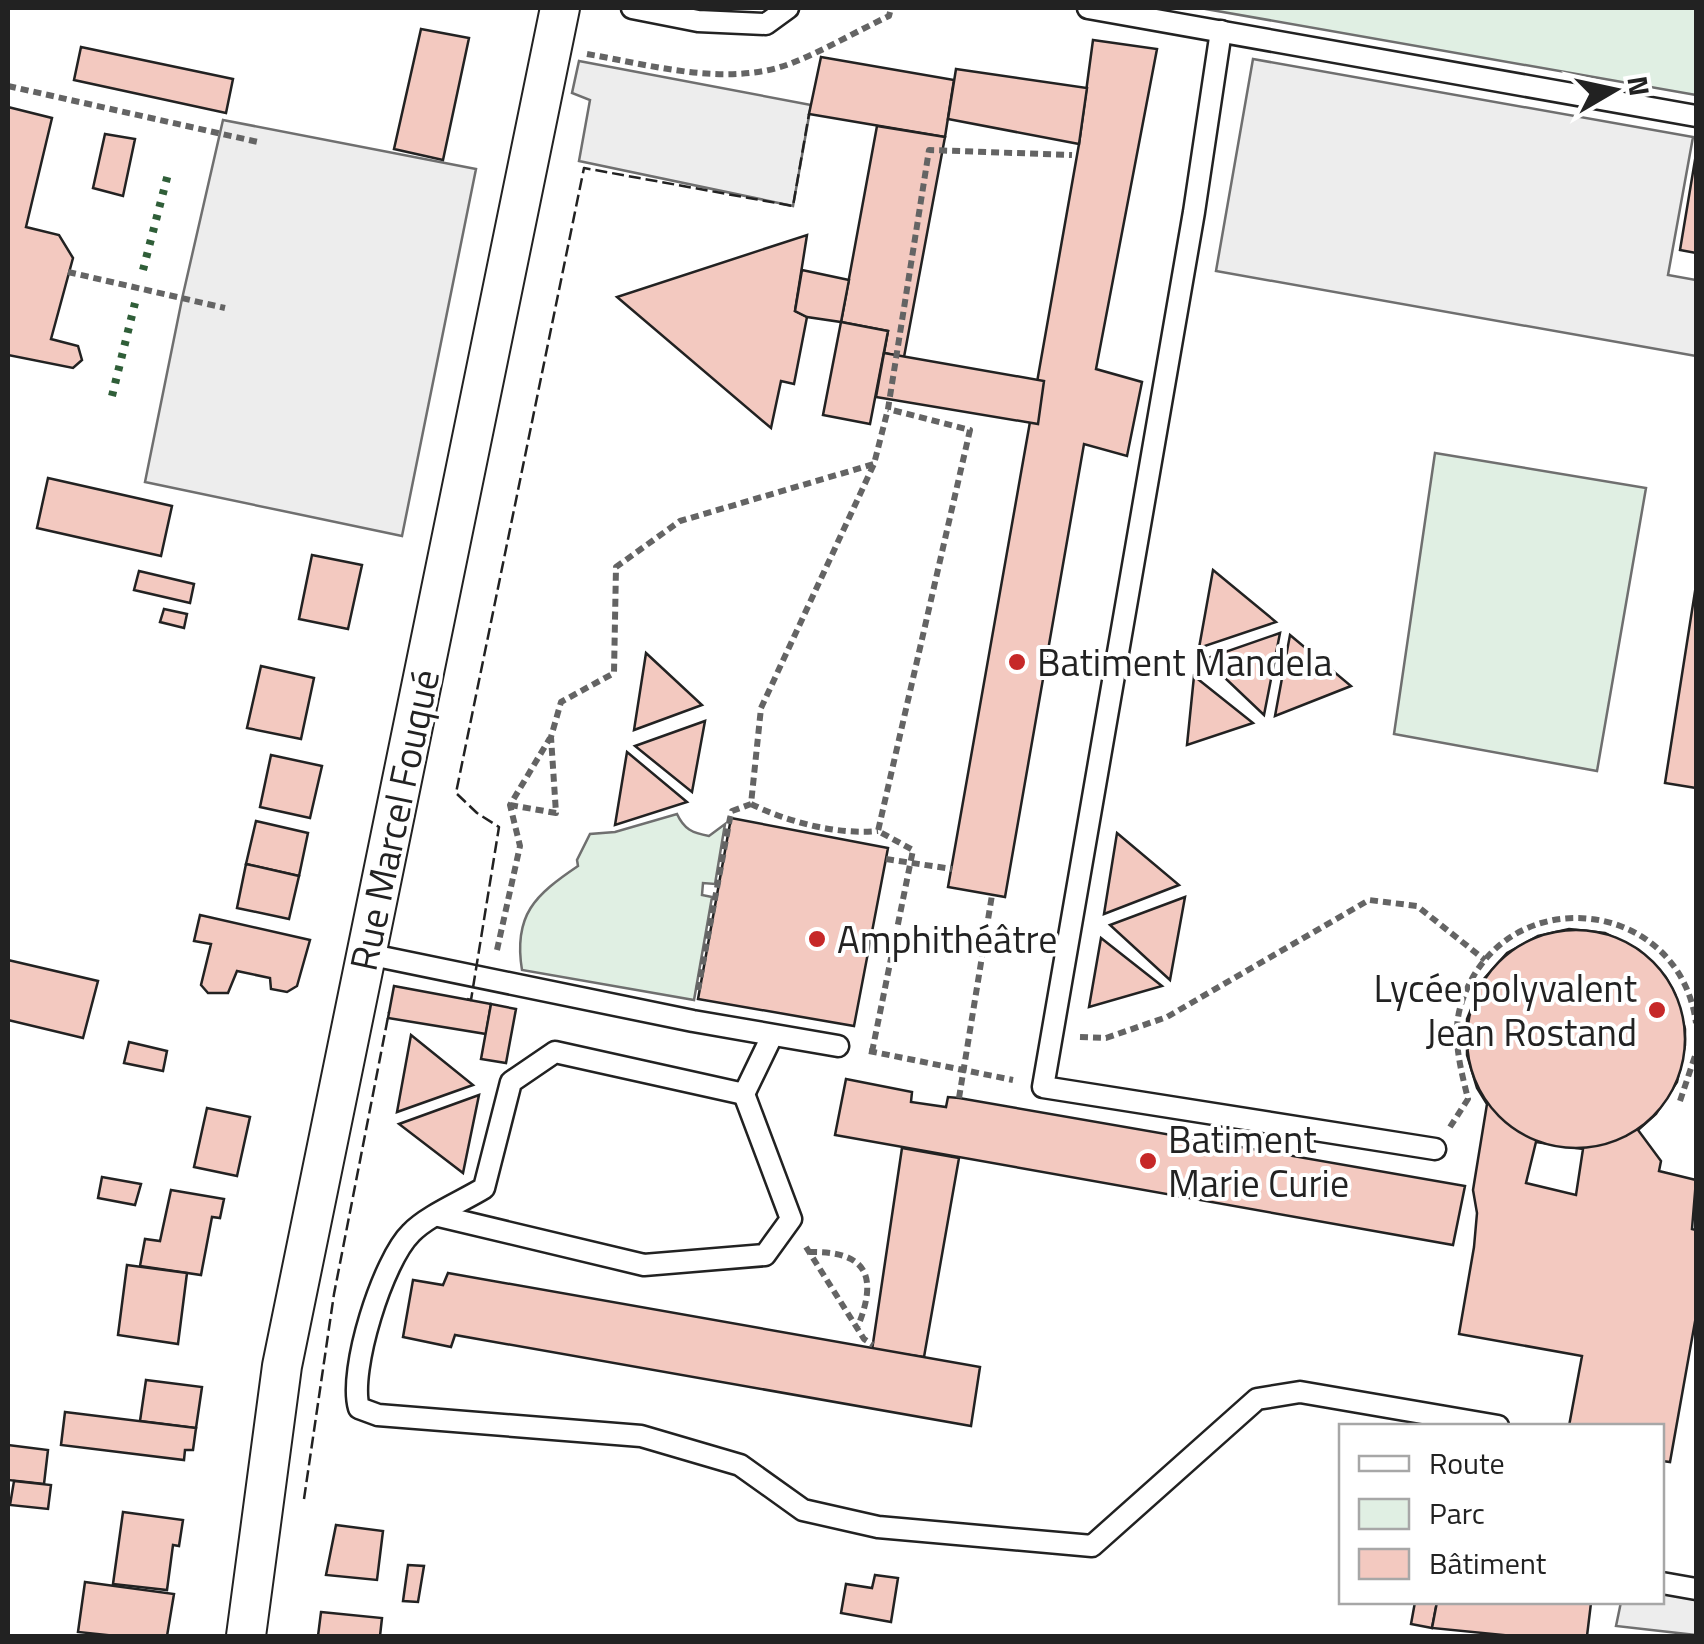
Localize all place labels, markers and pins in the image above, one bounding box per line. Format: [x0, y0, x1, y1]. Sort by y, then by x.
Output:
place label: Batiment Mandela [1037, 633, 1333, 691]
marker: Batiment Mandela [1006, 651, 1028, 673]
place label: Amphithéâtre [837, 910, 1057, 968]
marker: Amphithéâtre [806, 928, 828, 950]
place label: Lycée polyvalent Jean Rostand [1374, 959, 1637, 1061]
marker: Lycée polyvalent Jean Rostand [1646, 999, 1668, 1021]
place label: Batiment Marie Curie [1168, 1110, 1349, 1212]
marker: Batiment Marie Curie [1137, 1150, 1159, 1172]

